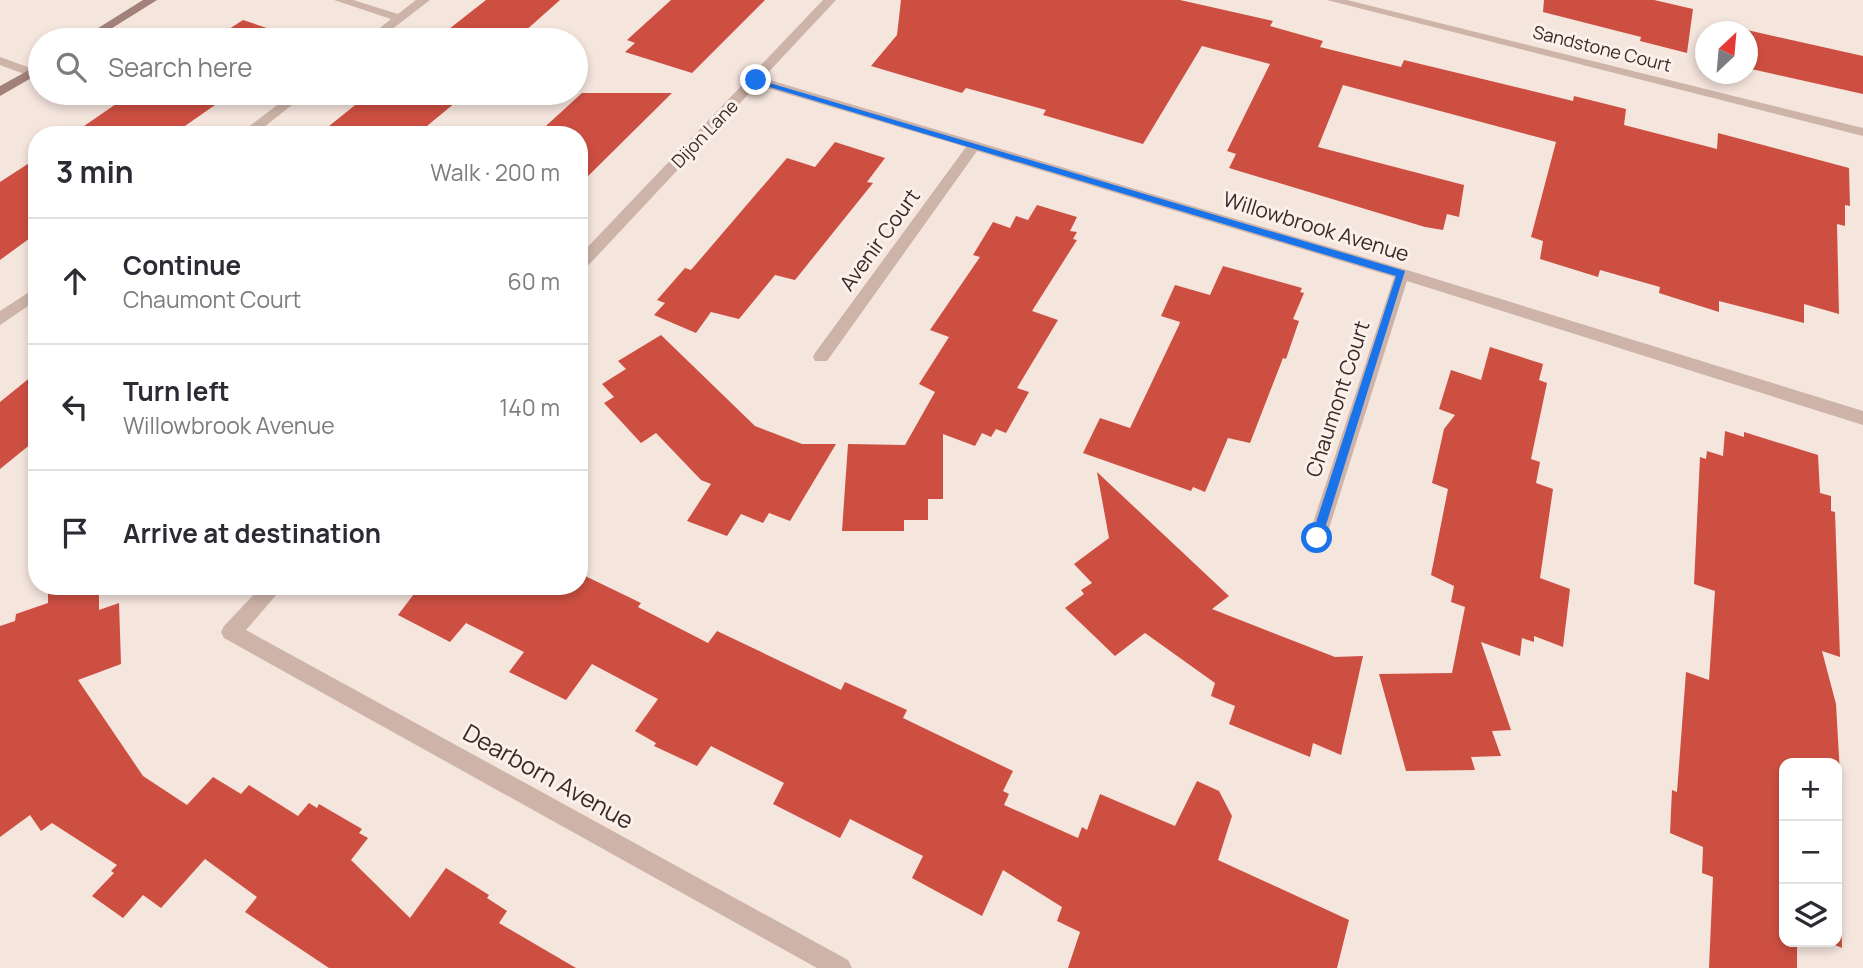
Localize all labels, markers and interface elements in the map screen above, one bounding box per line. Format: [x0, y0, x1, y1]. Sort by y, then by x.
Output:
street label: Sandstone Court [1530, 19, 1674, 77]
north arrow [1695, 21, 1758, 84]
search box [28, 28, 588, 105]
icon: search [52, 48, 90, 86]
text: Search here [108, 49, 253, 85]
route end [740, 64, 771, 95]
street label: Dijon Lane [666, 94, 743, 173]
text: 3 min [56, 151, 134, 192]
text: Walk · 200 m [430, 156, 560, 188]
street label: Avenir Court [833, 183, 926, 296]
street label: Willowbrook Avenue [1220, 184, 1413, 268]
text: Continue [123, 247, 241, 283]
icon: ahead [56, 262, 94, 300]
text: 60 m [508, 265, 560, 297]
text: Chaumont Court [123, 283, 301, 315]
street label: Chaumont Court [1299, 317, 1376, 480]
text: Turn left [123, 373, 230, 409]
icon: left [56, 388, 94, 426]
text: 140 m [499, 391, 560, 423]
text: Willowbrook Avenue [123, 409, 335, 441]
icon: arrive [56, 514, 94, 552]
text: Arrive at destination [123, 515, 381, 551]
route start [1301, 522, 1332, 553]
street label: Dearborn Avenue [458, 715, 640, 836]
map controls [1779, 758, 1842, 947]
button: + [1779, 758, 1842, 821]
button: − [1779, 821, 1842, 884]
button: layers [1779, 884, 1842, 947]

